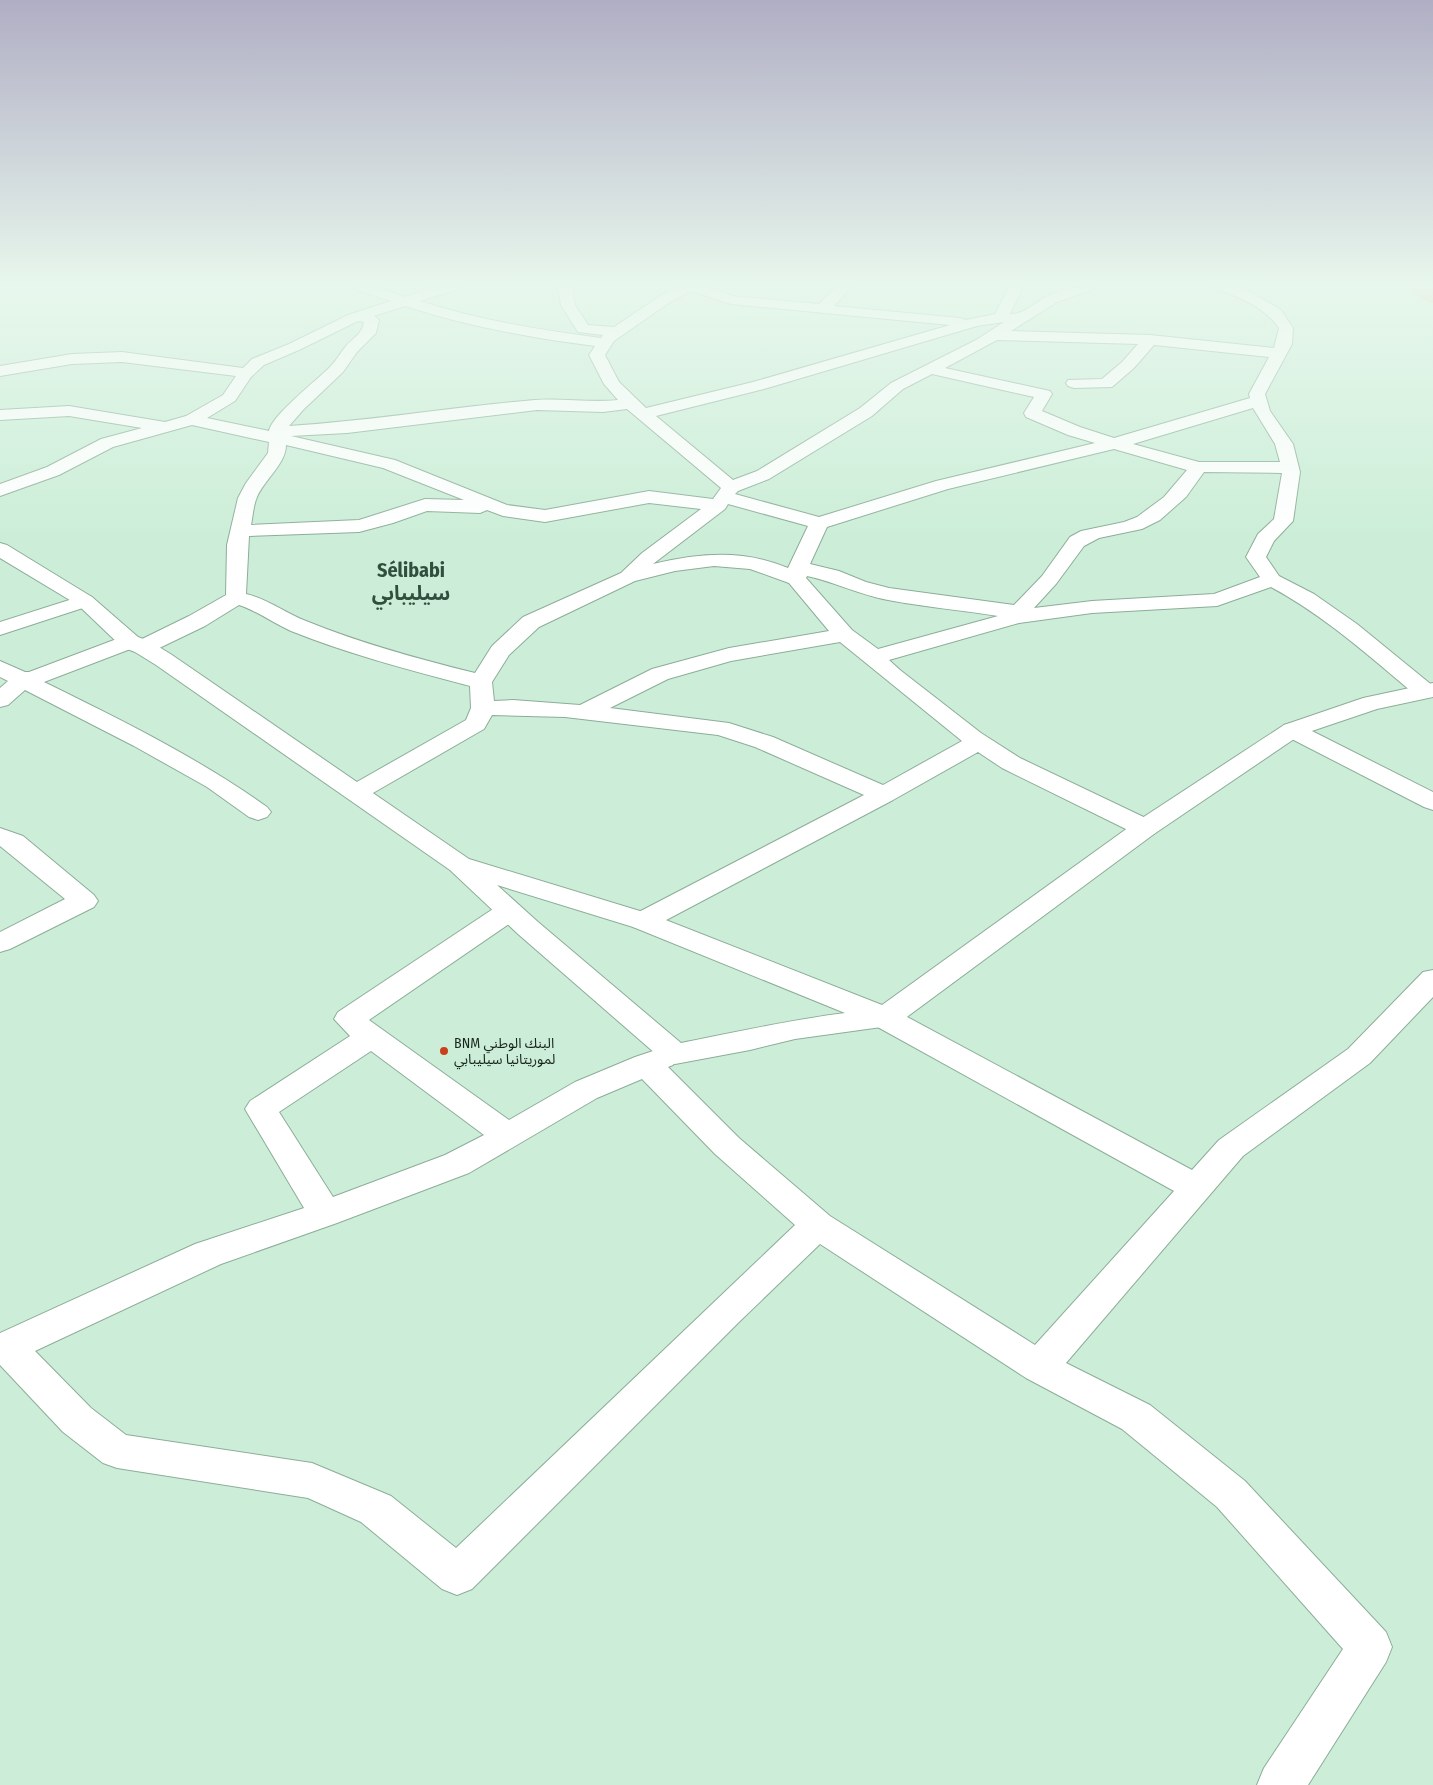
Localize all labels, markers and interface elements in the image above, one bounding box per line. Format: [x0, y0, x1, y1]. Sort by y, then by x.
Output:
district label: Sélibabi سيليبابي [372, 558, 450, 610]
place label: BNM البنك الوطني لموريتانيا سيليبابي [454, 1035, 555, 1070]
marker: BNM البنك الوطني لموريتانيا سيليبابي [438, 1045, 450, 1057]

